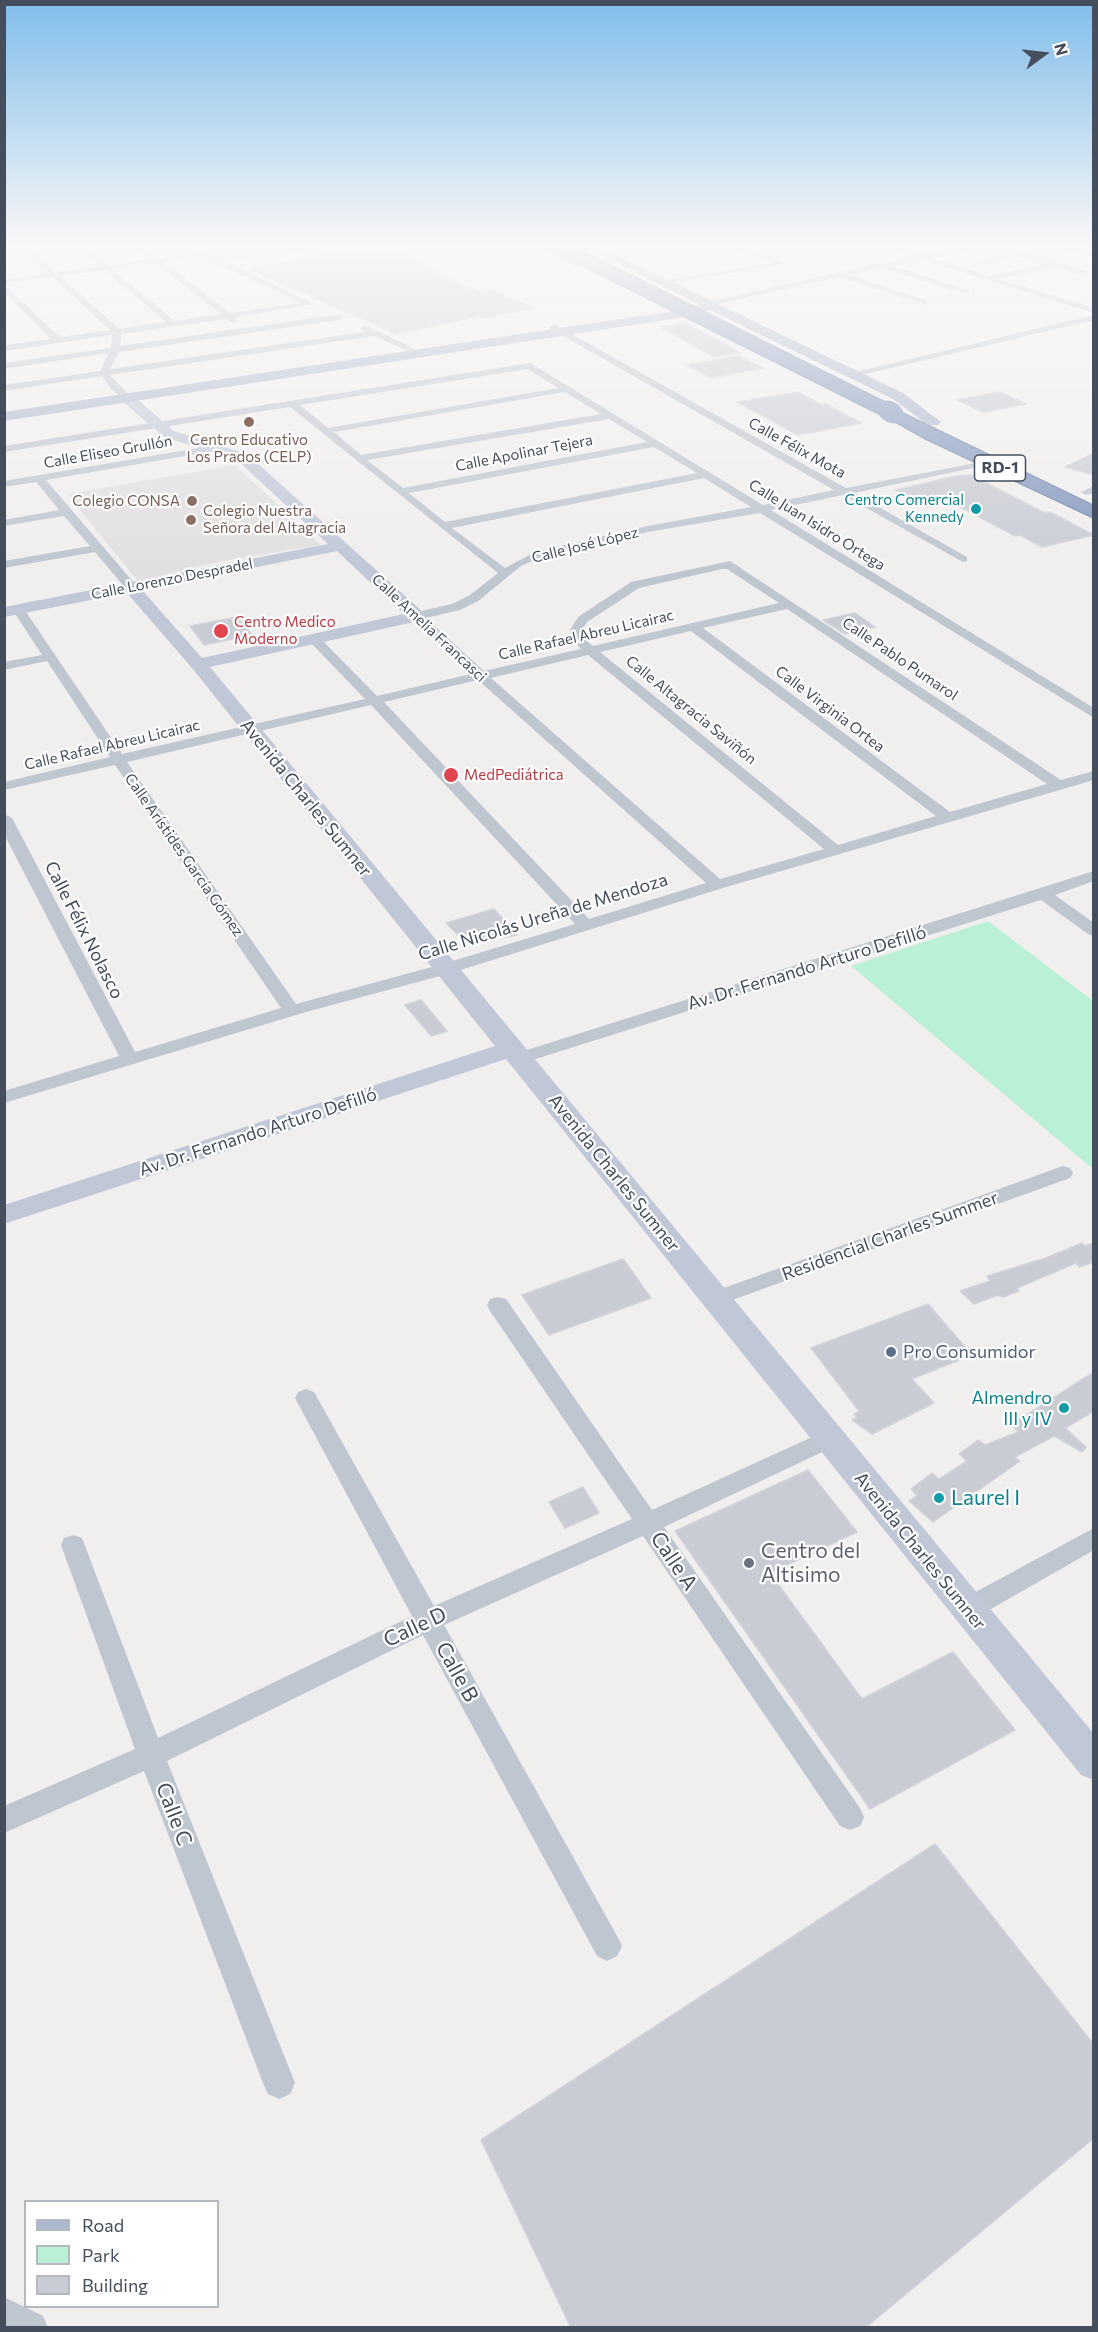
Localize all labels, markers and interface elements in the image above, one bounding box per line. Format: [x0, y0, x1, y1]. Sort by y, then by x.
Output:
north arrow [1014, 24, 1074, 84]
text: N [1051, 41, 1073, 57]
street label: Calle Félix Mota [745, 414, 849, 482]
marker: Centro Educativo Los Prados (CELP) [242, 415, 256, 429]
place label: Centro Educativo Los Prados (CELP) [186, 431, 312, 466]
street label: Calle Apolinar Tejera [454, 431, 594, 475]
street label: Calle Eliseo Grullón [42, 432, 174, 472]
road number: RD-1 [974, 455, 1026, 481]
street label: Calle Juan Isidro Ortega [745, 476, 889, 574]
place label: Centro Comercial Kennedy [845, 491, 964, 526]
place label: Colegio CONSA [72, 492, 180, 510]
marker: Colegio CONSA [185, 494, 199, 508]
place label: Colegio Nuestra Señora del Altagracia [203, 502, 346, 537]
marker: Centro Comercial Kennedy [969, 502, 983, 516]
marker: Colegio Nuestra Señora del Altagracia [184, 513, 198, 527]
street label: Calle José López [530, 523, 640, 567]
street label: Calle Lorenzo Despradel [90, 554, 254, 604]
street label: Calle Amelia Francasci [368, 570, 490, 686]
street label: Calle Rafael Abreu Licairac [497, 606, 675, 664]
place label: Centro Medico Moderno [234, 613, 336, 648]
street label: Calle Pablo Pumarol [839, 614, 961, 704]
marker: Centro Medico Moderno [212, 622, 230, 640]
street label: Calle Altagracia Saviñón [622, 652, 760, 768]
street label: Calle Virginia Ortea [772, 662, 888, 756]
street label: Avenida Charles Sumner [236, 715, 376, 881]
street label: Calle Rafael Abreu Licairac [23, 716, 201, 774]
marker: MedPediátrica [442, 766, 460, 784]
place label: MedPediátrica [464, 766, 564, 784]
street label: Calle Arístides García Gómez [121, 770, 247, 940]
street label: Calle Félix Nolasco [40, 858, 128, 1002]
street label: Calle Nicolás Ureña de Mendoza [416, 869, 670, 965]
street label: Av. Dr. Fernando Arturo Defilló [685, 921, 929, 1015]
street label: Av. Dr. Fernando Arturo Defilló [136, 1083, 380, 1181]
street label: Avenida Charles Sumner [544, 1090, 684, 1256]
street label: Residencial Charles Summer [779, 1187, 1001, 1285]
place label: Pro Consumidor [903, 1341, 1036, 1363]
marker: Pro Consumidor [884, 1345, 898, 1359]
place label: Almendro III y IV [971, 1387, 1052, 1430]
marker: Almendro III y IV [1057, 1401, 1071, 1415]
street label: Avenida Charles Sumner [850, 1468, 990, 1634]
place label: Laurel I [951, 1485, 1020, 1511]
marker: Laurel I [932, 1491, 946, 1505]
street label: Calle A [645, 1527, 703, 1595]
place label: Centro del Altisimo [761, 1538, 860, 1588]
marker: Centro del Altisimo [742, 1556, 756, 1570]
street label: Calle D [379, 1602, 451, 1652]
street label: Calle B [430, 1638, 484, 1706]
street label: Calle C [150, 1779, 198, 1849]
legend [24, 2200, 219, 2308]
text: Road [82, 2214, 124, 2236]
text: Park [82, 2244, 120, 2266]
text: Building [82, 2274, 148, 2296]

